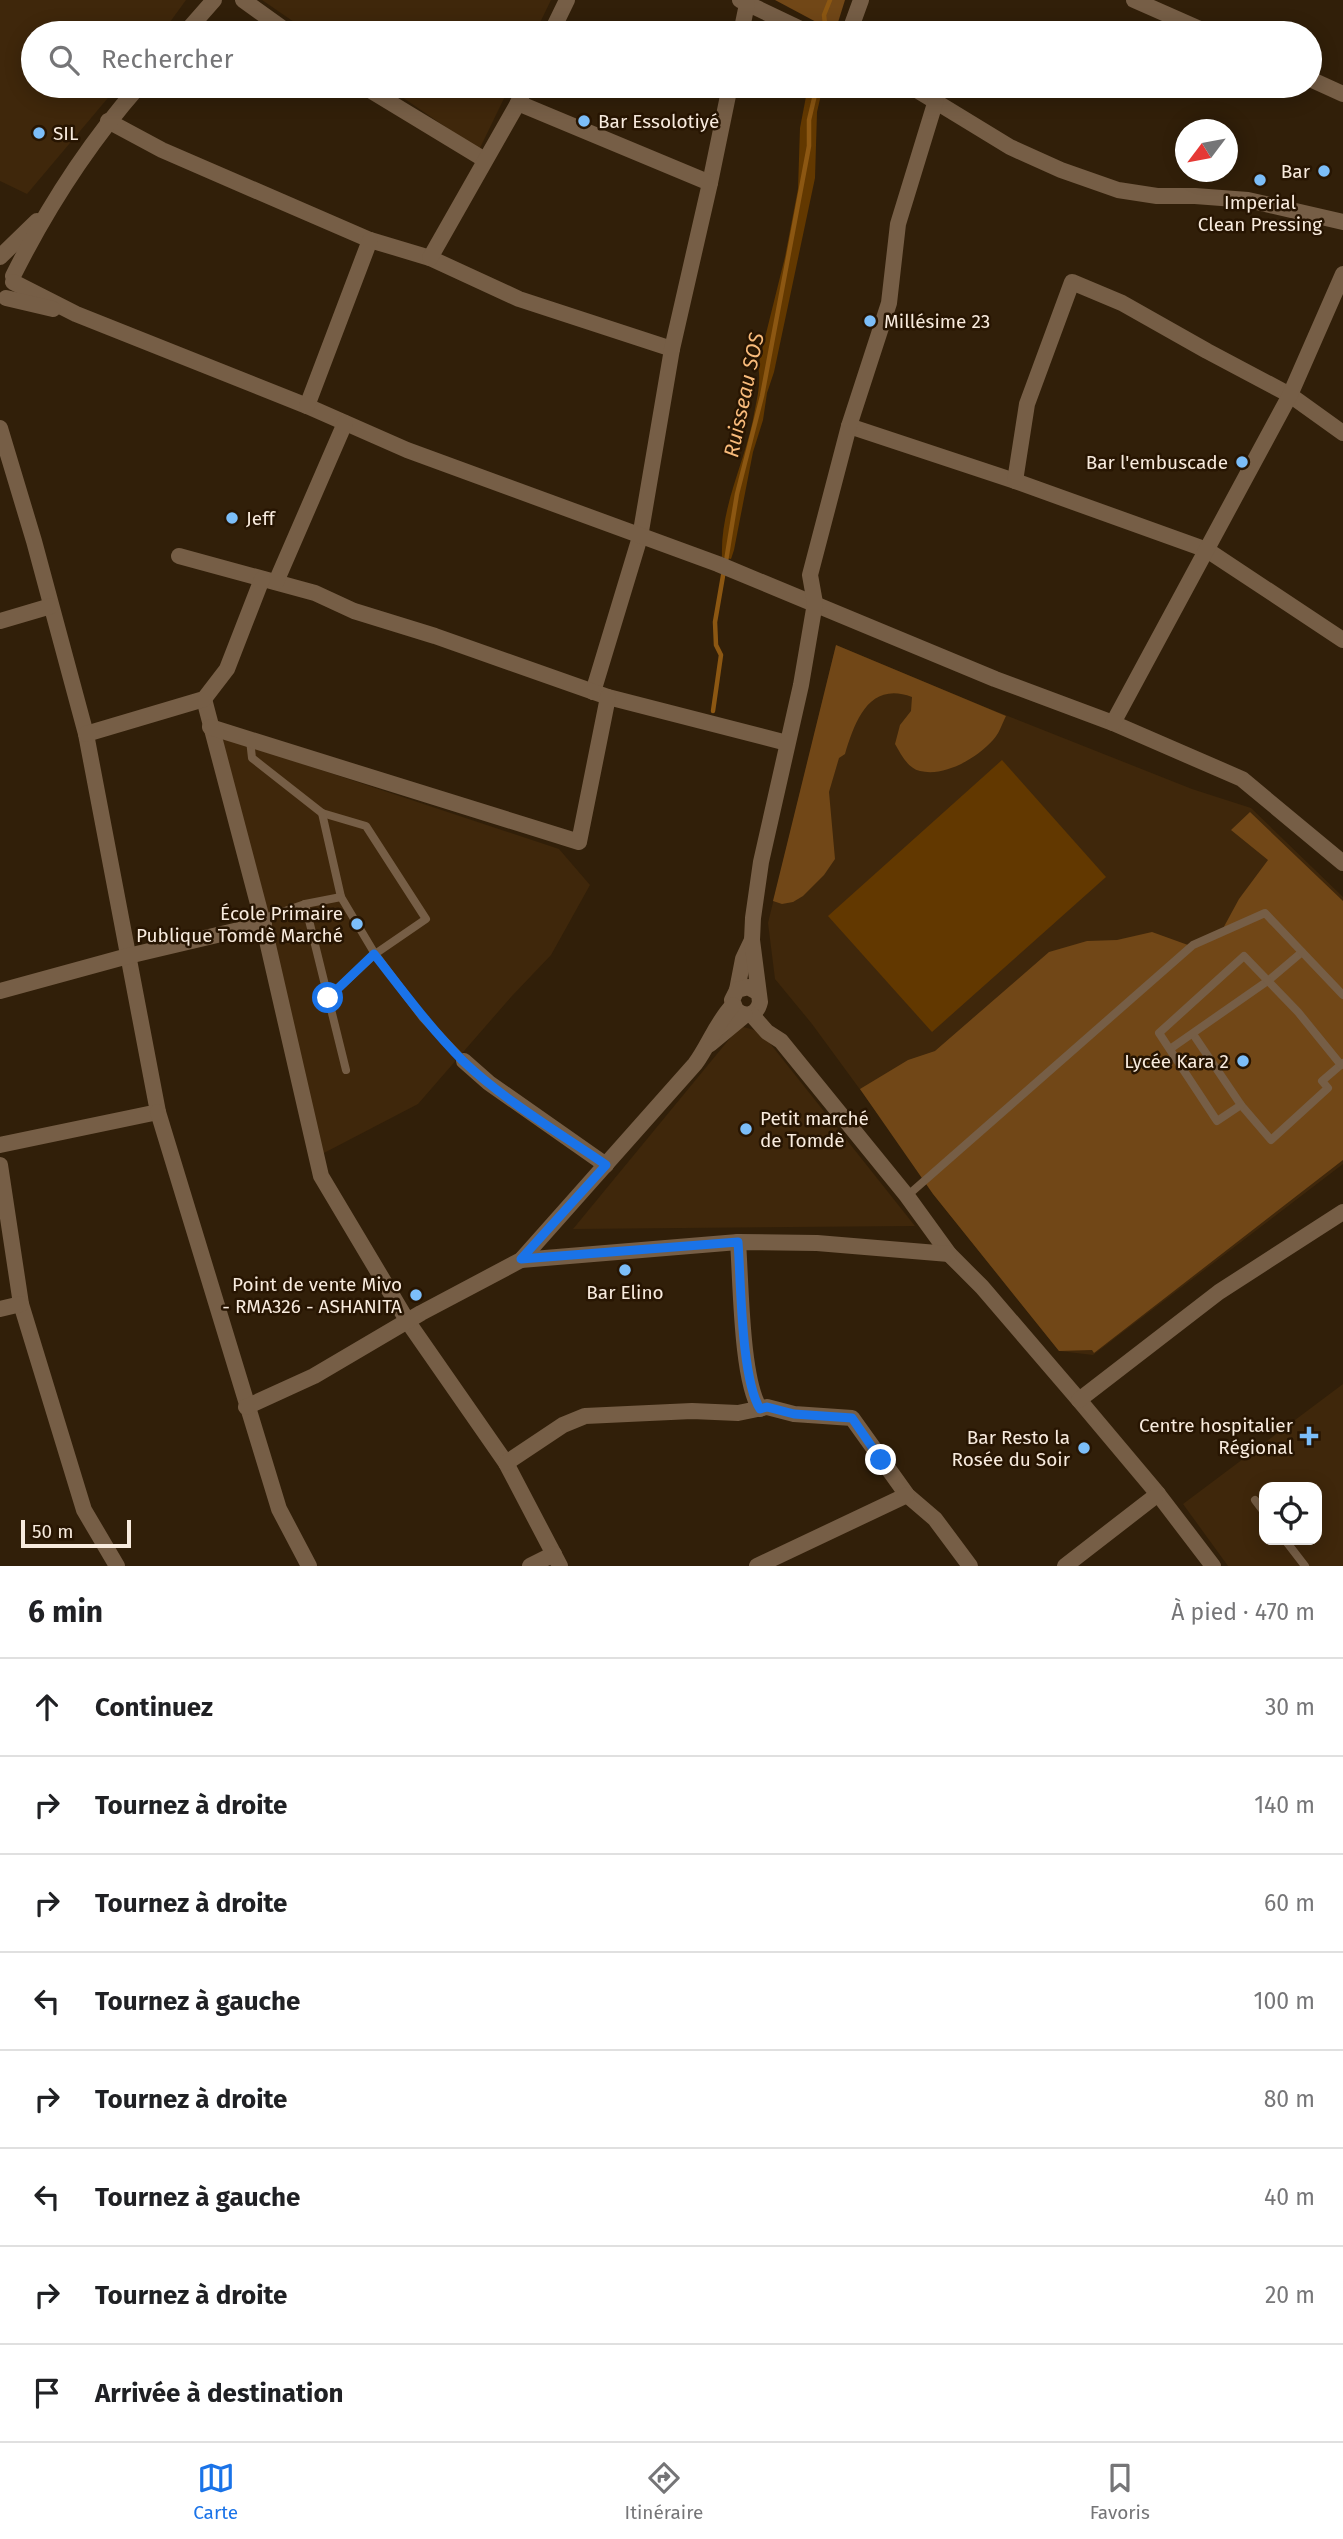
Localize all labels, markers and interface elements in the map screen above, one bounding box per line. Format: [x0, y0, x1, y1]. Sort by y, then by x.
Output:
search box [21, 21, 1322, 98]
icon: search [45, 41, 83, 79]
text: Rechercher [101, 44, 233, 75]
place label: Bar Essolotiyé [598, 110, 719, 133]
marker: Bar Essolotiyé [576, 113, 592, 129]
north arrow [1175, 119, 1238, 182]
place label: SIL [53, 122, 79, 145]
marker: SIL [31, 125, 47, 141]
place label: Bar [1281, 160, 1311, 183]
marker: Bar [1316, 163, 1332, 179]
marker: Imperial Clean Pressing [1252, 172, 1268, 188]
place label: Imperial Clean Pressing [1198, 191, 1322, 236]
place label: Millésime 23 [884, 310, 990, 333]
marker: Millésime 23 [862, 313, 878, 329]
water label: Ruisseau SOS [718, 330, 770, 460]
place label: Bar l'embuscade [1086, 451, 1228, 474]
marker: Bar l'embuscade [1234, 454, 1250, 470]
place label: Jeff [246, 507, 277, 530]
marker: Jeff [224, 510, 240, 526]
place label: École Primaire Publique Tomdè Marché [136, 902, 343, 947]
marker: École Primaire Publique Tomdè Marché [349, 916, 365, 932]
route start [312, 982, 343, 1013]
place label: Lycée Kara 2 [1124, 1050, 1229, 1073]
marker: Lycée Kara 2 [1235, 1053, 1251, 1069]
place label: Petit marché de Tomdè [760, 1107, 869, 1152]
marker: Petit marché de Tomdè [738, 1121, 754, 1137]
marker: Bar Elino [617, 1262, 633, 1278]
place label: Point de vente Mivo - RMA326 - ASHANITA [222, 1273, 402, 1318]
place label: Bar Elino [586, 1281, 664, 1304]
marker: Point de vente Mivo - RMA326 - ASHANITA [408, 1287, 424, 1303]
place label: Centre hospitalier Régional [1139, 1414, 1294, 1459]
place label: Bar Resto la Rosée du Soir [951, 1426, 1071, 1471]
marker: Centre hospitalier Régional [1299, 1426, 1319, 1446]
marker: Bar Resto la Rosée du Soir [1076, 1440, 1092, 1456]
route end [865, 1444, 896, 1475]
map controls [1259, 1482, 1322, 1545]
button: locate [1259, 1482, 1322, 1545]
scale bar [21, 1517, 131, 1549]
text: 50 m [32, 1520, 73, 1543]
text: 6 min [28, 1594, 103, 1630]
text: À pied · 470 m [1171, 1598, 1315, 1626]
icon: ahead [28, 1688, 66, 1726]
text: Continuez [95, 1692, 213, 1723]
text: 30 m [1265, 1693, 1315, 1721]
icon: right [28, 1786, 66, 1824]
text: Tournez à droite [95, 1790, 287, 1821]
text: 140 m [1254, 1791, 1315, 1819]
icon: right [28, 1884, 66, 1922]
text: Tournez à droite [95, 1888, 287, 1919]
text: 60 m [1264, 1889, 1315, 1917]
icon: left [28, 1982, 66, 2020]
text: Tournez à gauche [95, 1986, 300, 2017]
text: 100 m [1254, 1987, 1315, 2015]
icon: right [28, 2080, 66, 2118]
text: Tournez à droite [95, 2084, 287, 2115]
text: 80 m [1264, 2085, 1315, 2113]
icon: left [28, 2178, 66, 2216]
text: Tournez à gauche [95, 2182, 300, 2213]
text: 40 m [1264, 2183, 1315, 2211]
icon: right [28, 2276, 66, 2314]
text: Tournez à droite [95, 2280, 287, 2311]
text: 20 m [1265, 2281, 1315, 2309]
icon: arrive [28, 2374, 66, 2412]
text: Arrivée à destination [95, 2378, 344, 2409]
tab: Carte [193, 2459, 238, 2524]
tab: Itinéraire [625, 2459, 703, 2524]
tab: Favoris [1090, 2459, 1150, 2524]

